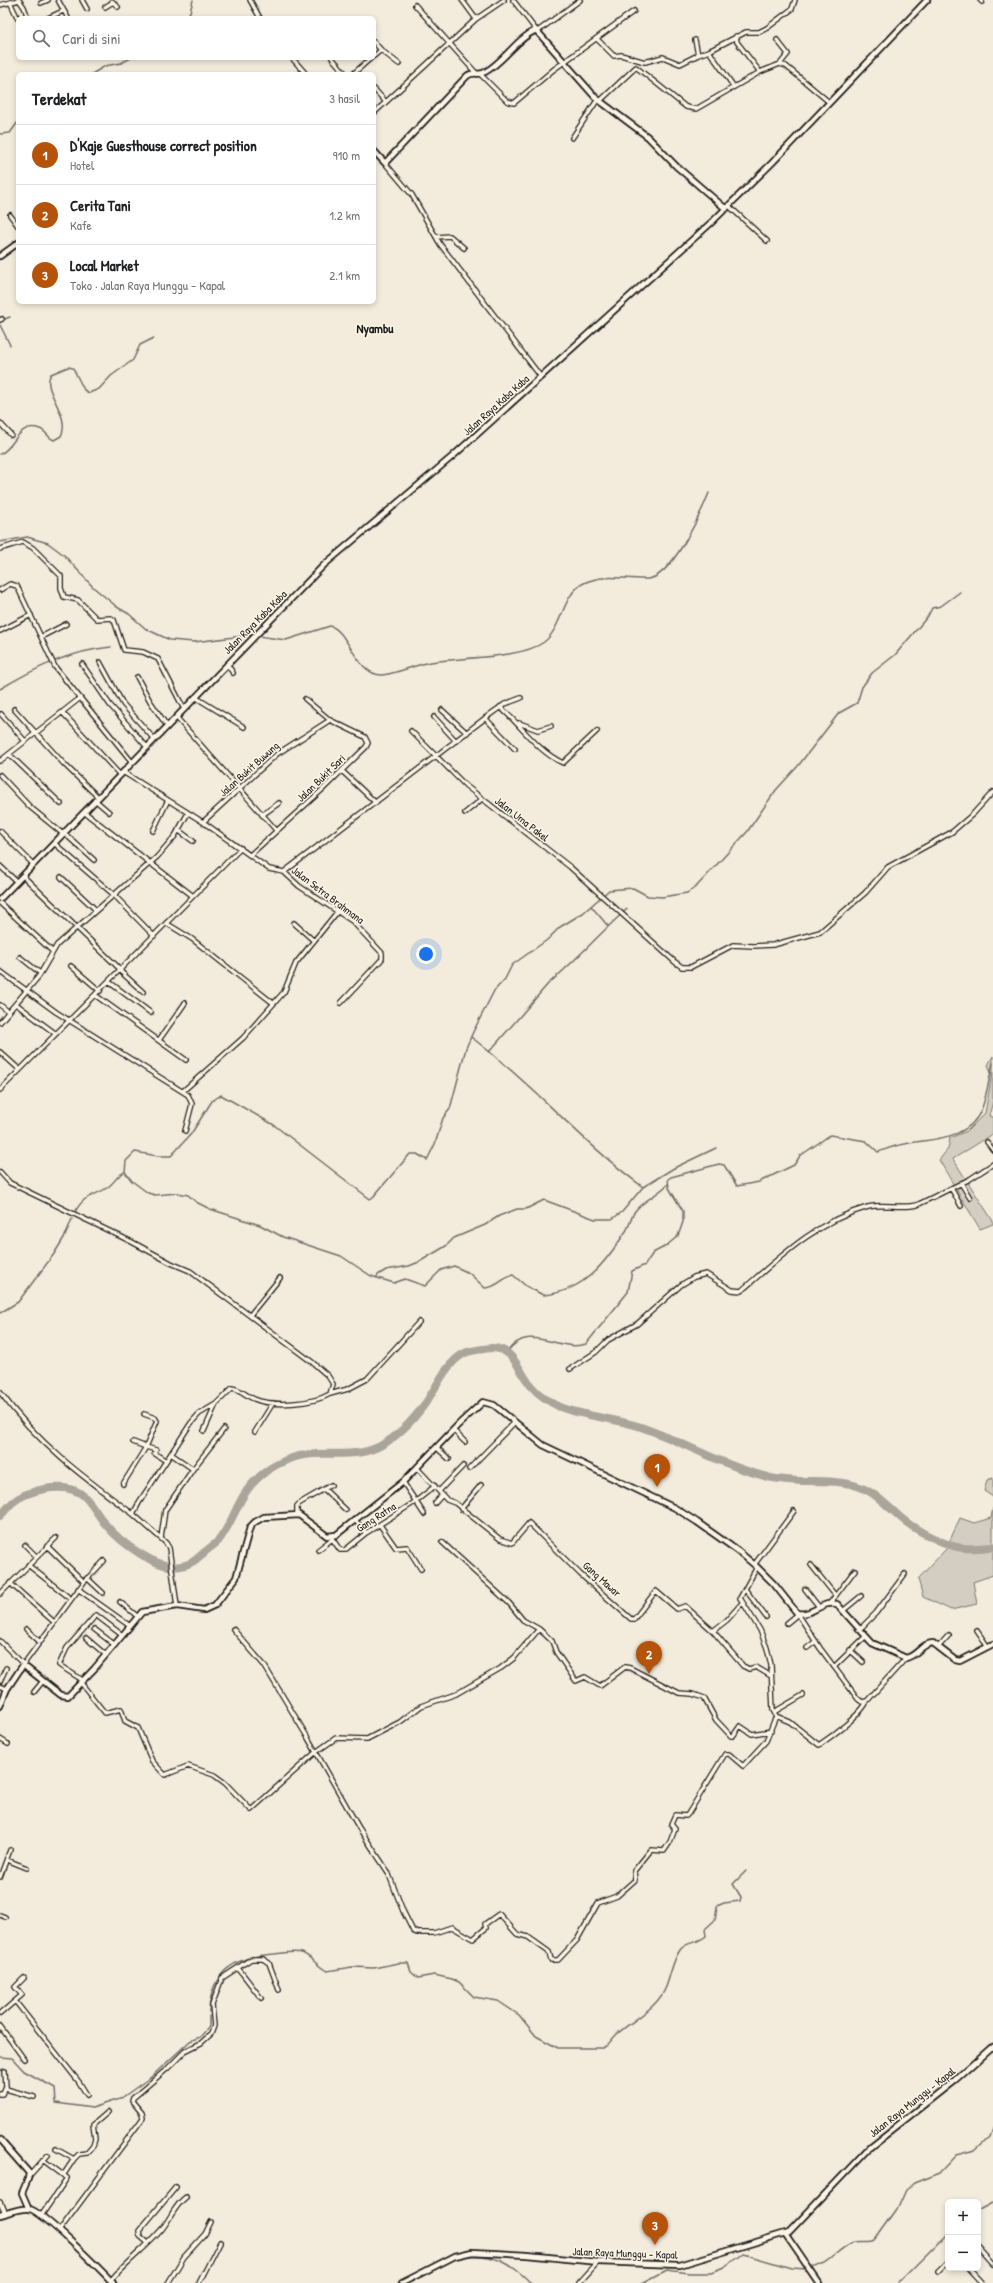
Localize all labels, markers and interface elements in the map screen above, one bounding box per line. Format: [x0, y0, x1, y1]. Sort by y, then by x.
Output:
search box [16, 16, 376, 60]
icon: search [30, 27, 52, 49]
text: Cari di sini [62, 28, 121, 49]
text: Terdekat [32, 87, 86, 110]
text: 3 hasil [329, 89, 360, 107]
text: D'Kaje Guesthouse correct position [70, 135, 257, 156]
text: 1 [43, 146, 47, 164]
text: 910 m [333, 146, 360, 164]
text: Hotel [70, 156, 94, 174]
text: Cerita Tani [70, 195, 131, 216]
text: 2 [42, 206, 48, 224]
text: 1.2 km [329, 206, 360, 224]
text: Kafe [70, 216, 92, 234]
text: Local Market [70, 255, 139, 276]
text: 3 [42, 266, 48, 284]
text: 2.1 km [329, 266, 360, 284]
text: Toko · Jalan Raya Munggu - Kapal [70, 276, 225, 294]
district label: Nyambu [357, 319, 394, 338]
street label: Jalan Raya Kaba Kaba [460, 371, 533, 438]
street label: Jalan Raya Kaba Kaba [220, 587, 290, 657]
street label: Jalan Bukit Buwung [216, 738, 282, 800]
street label: Jalan Bukit Sari [294, 751, 348, 805]
street label: Jalan Uma Pakel [492, 793, 552, 845]
street label: Jalan Setra Brahmana [289, 863, 368, 927]
your location [416, 944, 436, 964]
pin: 1 [644, 1454, 670, 1487]
street label: Gang Ratna [354, 1499, 399, 1535]
street label: Gang Mawar [580, 1558, 625, 1600]
pin: 2 [636, 1641, 662, 1674]
street label: Jalan Raya Munggu - Kapal [866, 2064, 958, 2140]
map controls [945, 2199, 981, 2271]
button: + [945, 2199, 981, 2235]
pin: 3 [642, 2212, 668, 2245]
button: − [945, 2235, 981, 2271]
street label: Jalan Raya Munggu - Kapal [572, 2244, 678, 2262]

